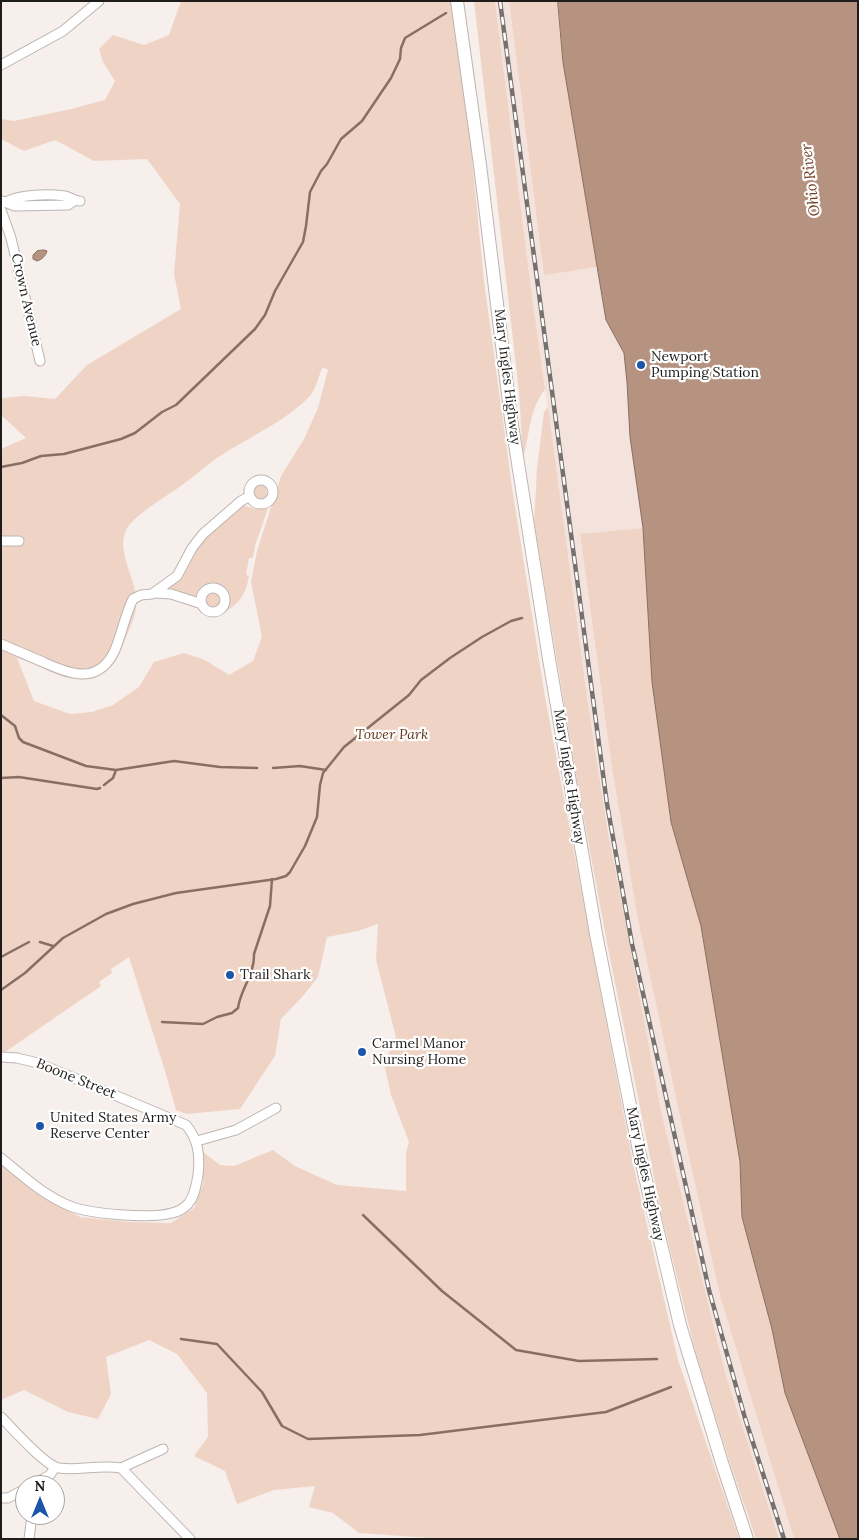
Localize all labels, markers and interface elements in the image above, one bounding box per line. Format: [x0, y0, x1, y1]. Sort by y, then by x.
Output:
water label: Ohio River [798, 143, 824, 217]
street label: Crown Avenue [7, 252, 45, 348]
street label: Mary Ingles Highway [490, 308, 524, 446]
place label: Newport Pumping Station [651, 349, 759, 382]
marker: Newport Pumping Station [635, 359, 647, 371]
street label: Mary Ingles Highway [550, 708, 588, 846]
park label: Tower Park [356, 727, 428, 743]
place label: Trail Shark [240, 967, 310, 983]
marker: Trail Shark [224, 969, 236, 981]
place label: Carmel Manor Nursing Home [372, 1036, 466, 1068]
marker: Carmel Manor Nursing Home [356, 1046, 368, 1058]
street label: Boone Street [34, 1055, 118, 1103]
street label: Mary Ingles Highway [623, 1105, 667, 1243]
place label: United States Army Reserve Center [50, 1110, 176, 1142]
marker: United States Army Reserve Center [34, 1120, 46, 1132]
north arrow [15, 1475, 65, 1525]
text: N [35, 1477, 45, 1495]

